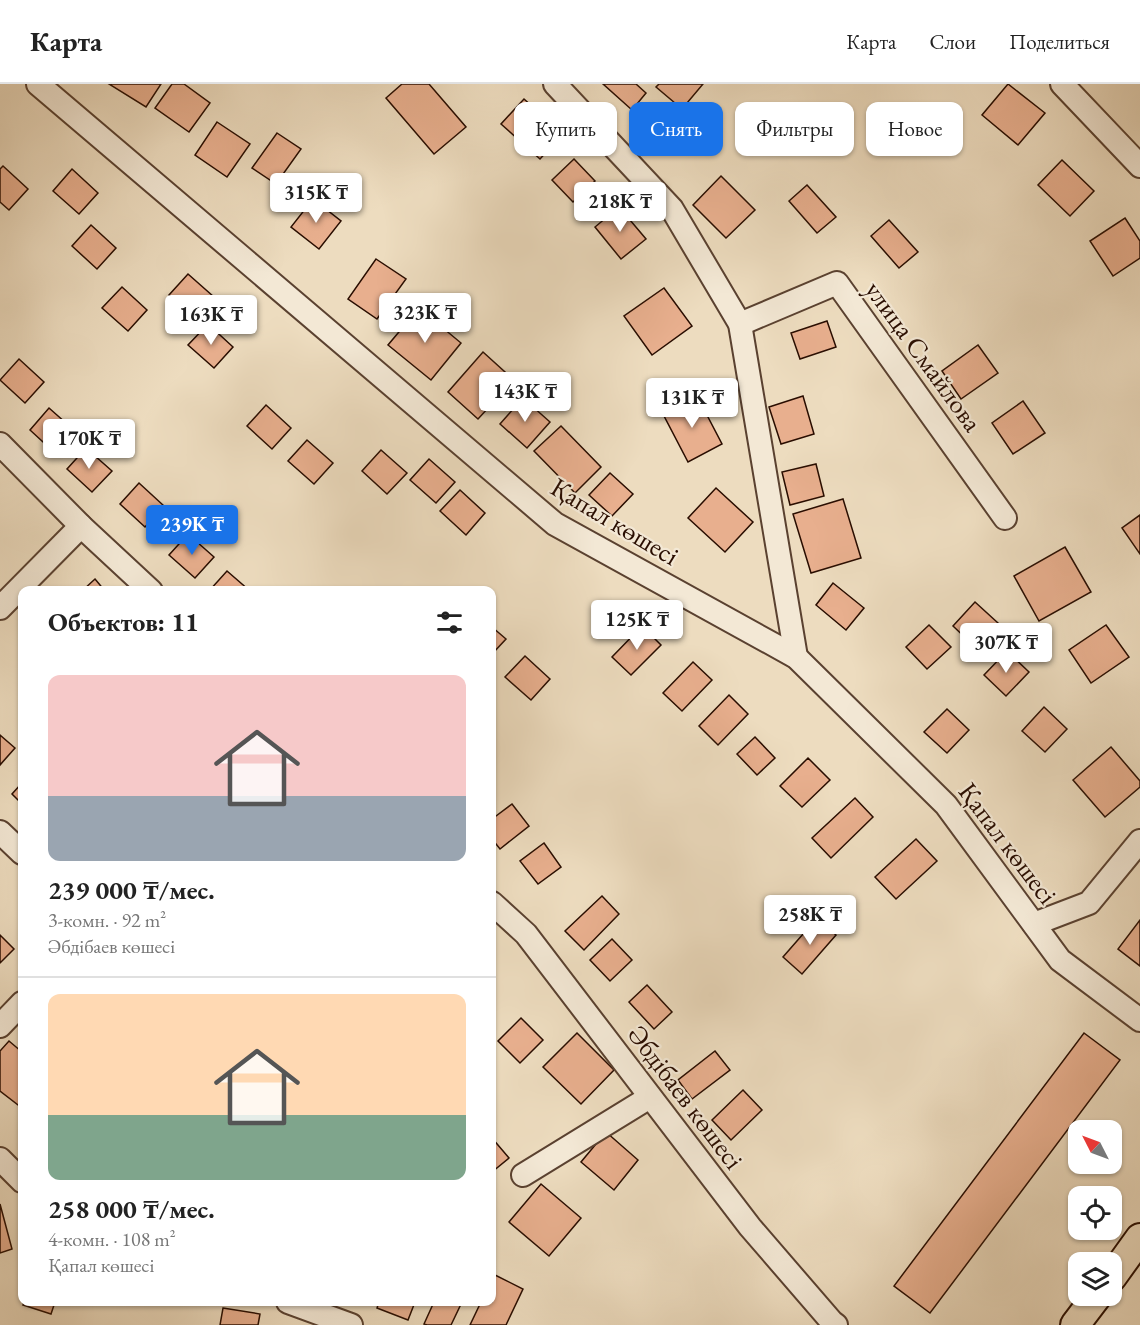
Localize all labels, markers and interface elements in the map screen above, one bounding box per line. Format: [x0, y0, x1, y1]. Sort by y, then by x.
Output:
text: Карта [30, 23, 102, 59]
text: Карта [846, 28, 896, 55]
text: Слои [929, 28, 976, 55]
text: Поделиться [1009, 28, 1110, 55]
chip: Купить [514, 102, 617, 156]
chip: Снять [629, 102, 723, 156]
chip: Фильтры [735, 102, 854, 156]
chip: Новое [866, 102, 963, 156]
pin: 315K ₸ [267, 173, 365, 224]
text: 315K ₸ [284, 179, 348, 205]
pin: 218K ₸ [571, 182, 669, 233]
text: 218K ₸ [588, 188, 652, 214]
street label: улица Смайлова [858, 274, 991, 439]
pin: 323K ₸ [376, 293, 474, 344]
pin: 163K ₸ [162, 295, 260, 346]
text: 323K ₸ [393, 299, 457, 325]
text: 163K ₸ [179, 301, 243, 327]
pin: 143K ₸ [476, 372, 574, 423]
text: 143K ₸ [493, 378, 557, 404]
pin: 131K ₸ [643, 378, 741, 429]
text: 131K ₸ [660, 384, 724, 410]
pin: 170K ₸ [40, 419, 138, 470]
text: 170K ₸ [57, 425, 121, 451]
street label: Қапал көшесі [544, 469, 686, 573]
pin: 239K ₸ [143, 505, 241, 556]
text: 239K ₸ [160, 511, 224, 537]
pin: 125K ₸ [588, 600, 686, 651]
text: Объектов: 11 [48, 605, 199, 639]
icon: filters [433, 606, 466, 639]
text: 125K ₸ [605, 606, 669, 632]
pin: 307K ₸ [957, 623, 1055, 674]
text: 307K ₸ [974, 629, 1038, 655]
icon: home [203, 714, 311, 822]
street label: Қапал көшесі [951, 775, 1065, 911]
text: 239 000 ₸/мес. [48, 873, 215, 907]
pin: 258K ₸ [761, 895, 859, 946]
text: 258K ₸ [778, 901, 842, 927]
text: 3-комн. · 92 m² [48, 907, 166, 933]
text: Әбдібаев көшесі [48, 933, 175, 959]
street label: Әбдібаев көшесі [620, 1018, 752, 1176]
icon: home [203, 1033, 311, 1141]
north arrow [1068, 1120, 1122, 1174]
map controls [1068, 1120, 1122, 1306]
button: locate [1068, 1186, 1122, 1240]
text: 258 000 ₸/мес. [48, 1192, 215, 1226]
text: 4-комн. · 108 m² [48, 1226, 176, 1252]
text: Қапал көшесі [48, 1252, 154, 1278]
button: layers [1068, 1252, 1122, 1306]

